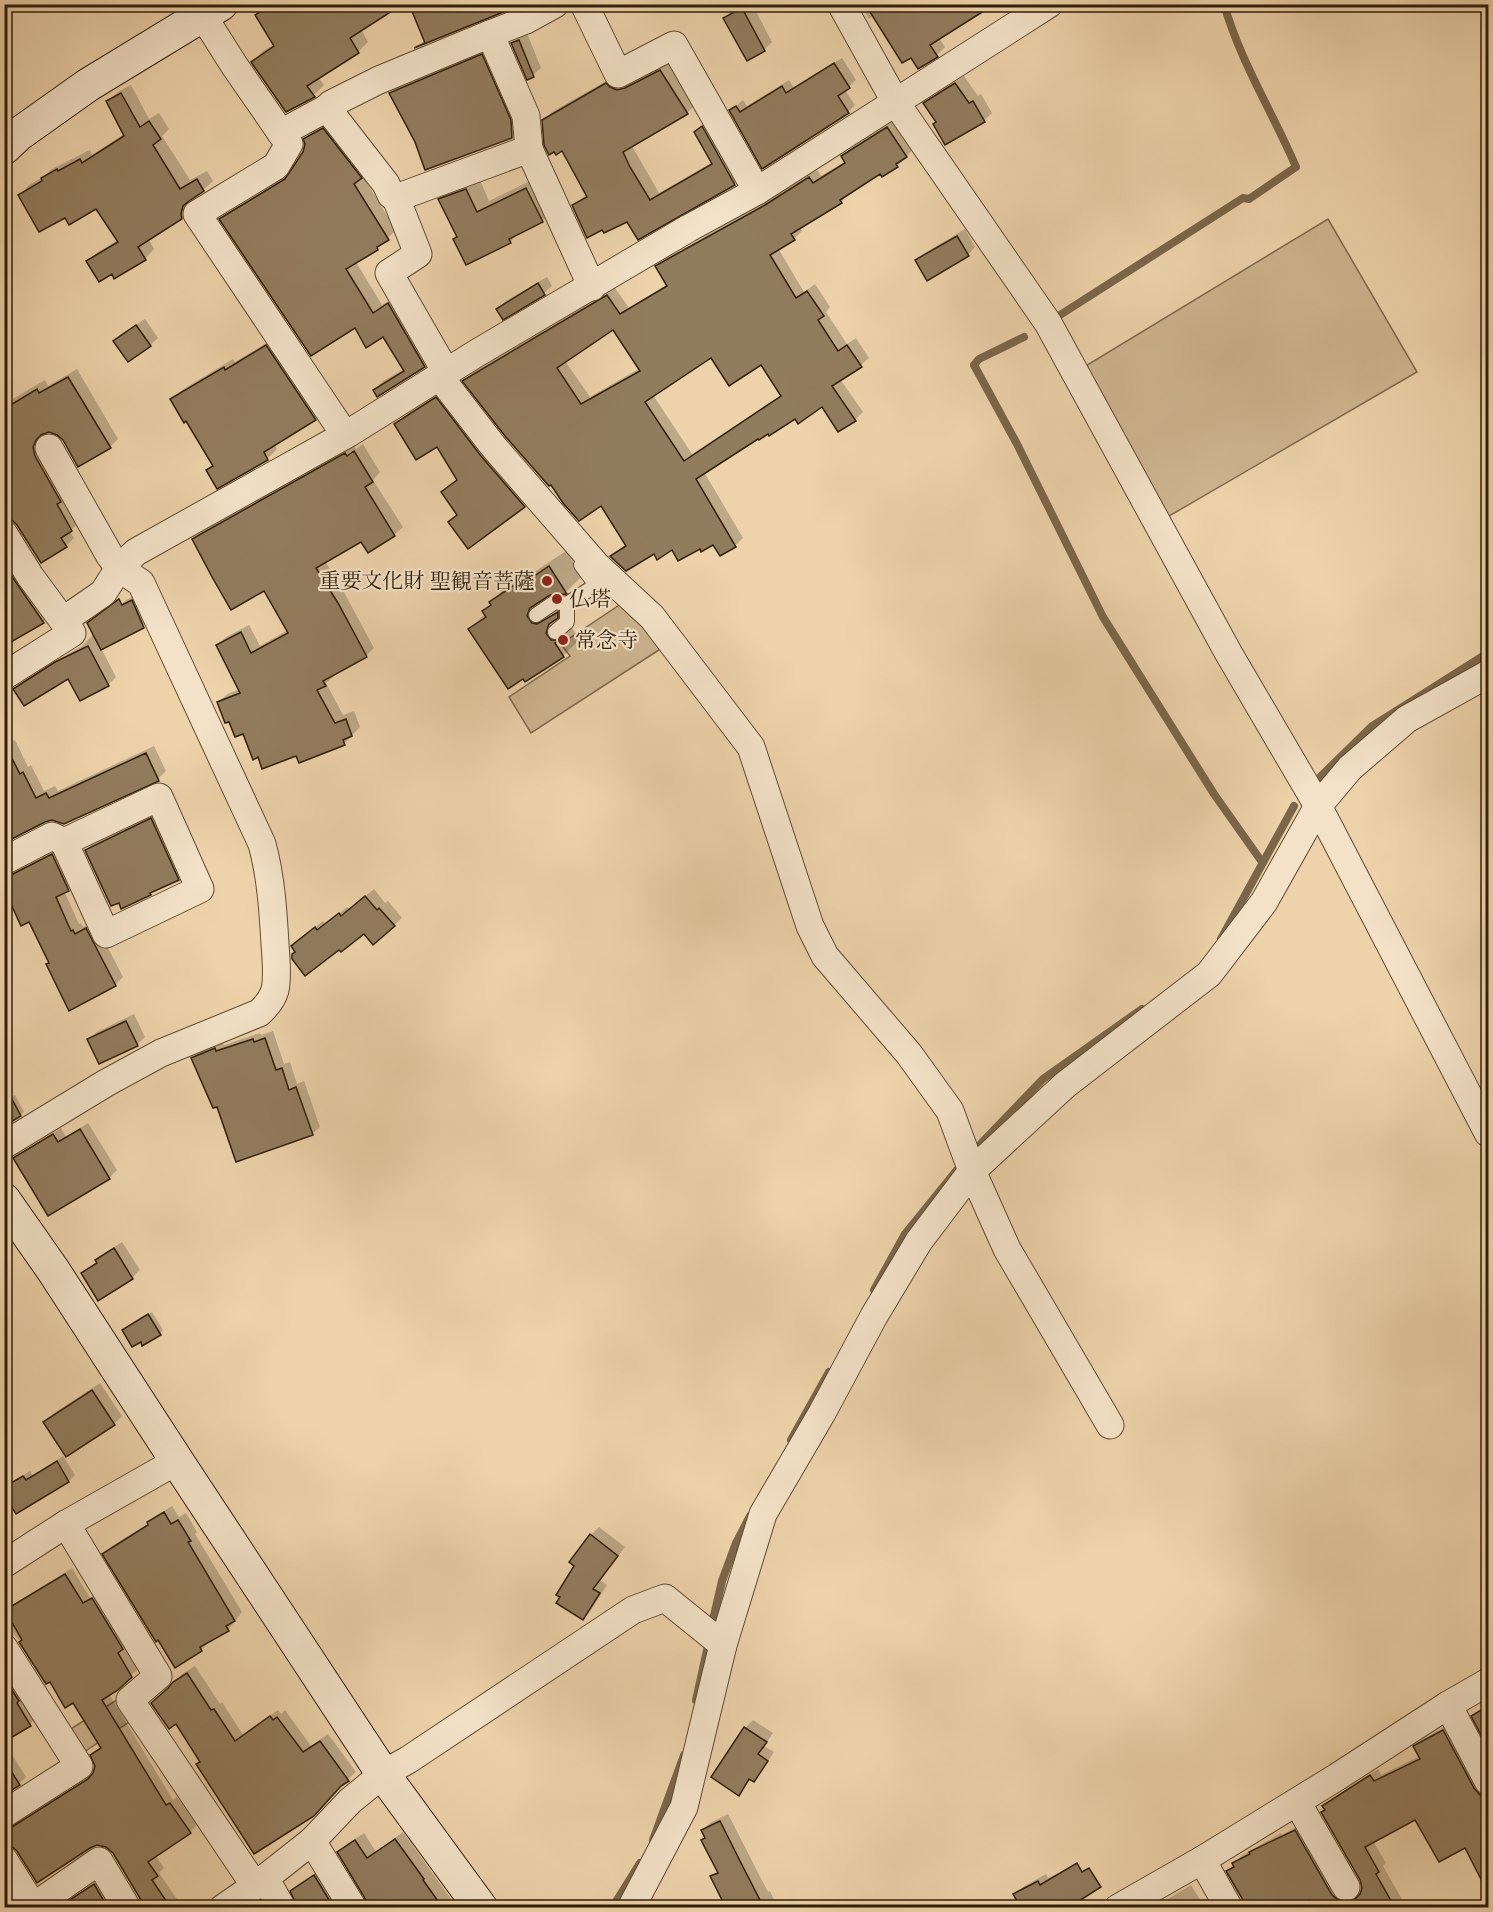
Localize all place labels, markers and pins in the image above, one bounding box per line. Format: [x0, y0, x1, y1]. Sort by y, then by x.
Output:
place label: 重要文化財 聖観音菩薩 [319, 567, 535, 596]
marker: 重要文化財 聖観音菩薩 [540, 574, 554, 588]
place label: 仏塔 [569, 585, 611, 614]
marker: 仏塔 [550, 592, 564, 606]
place label: 常念寺 [575, 626, 638, 655]
marker: 常念寺 [556, 633, 570, 647]

